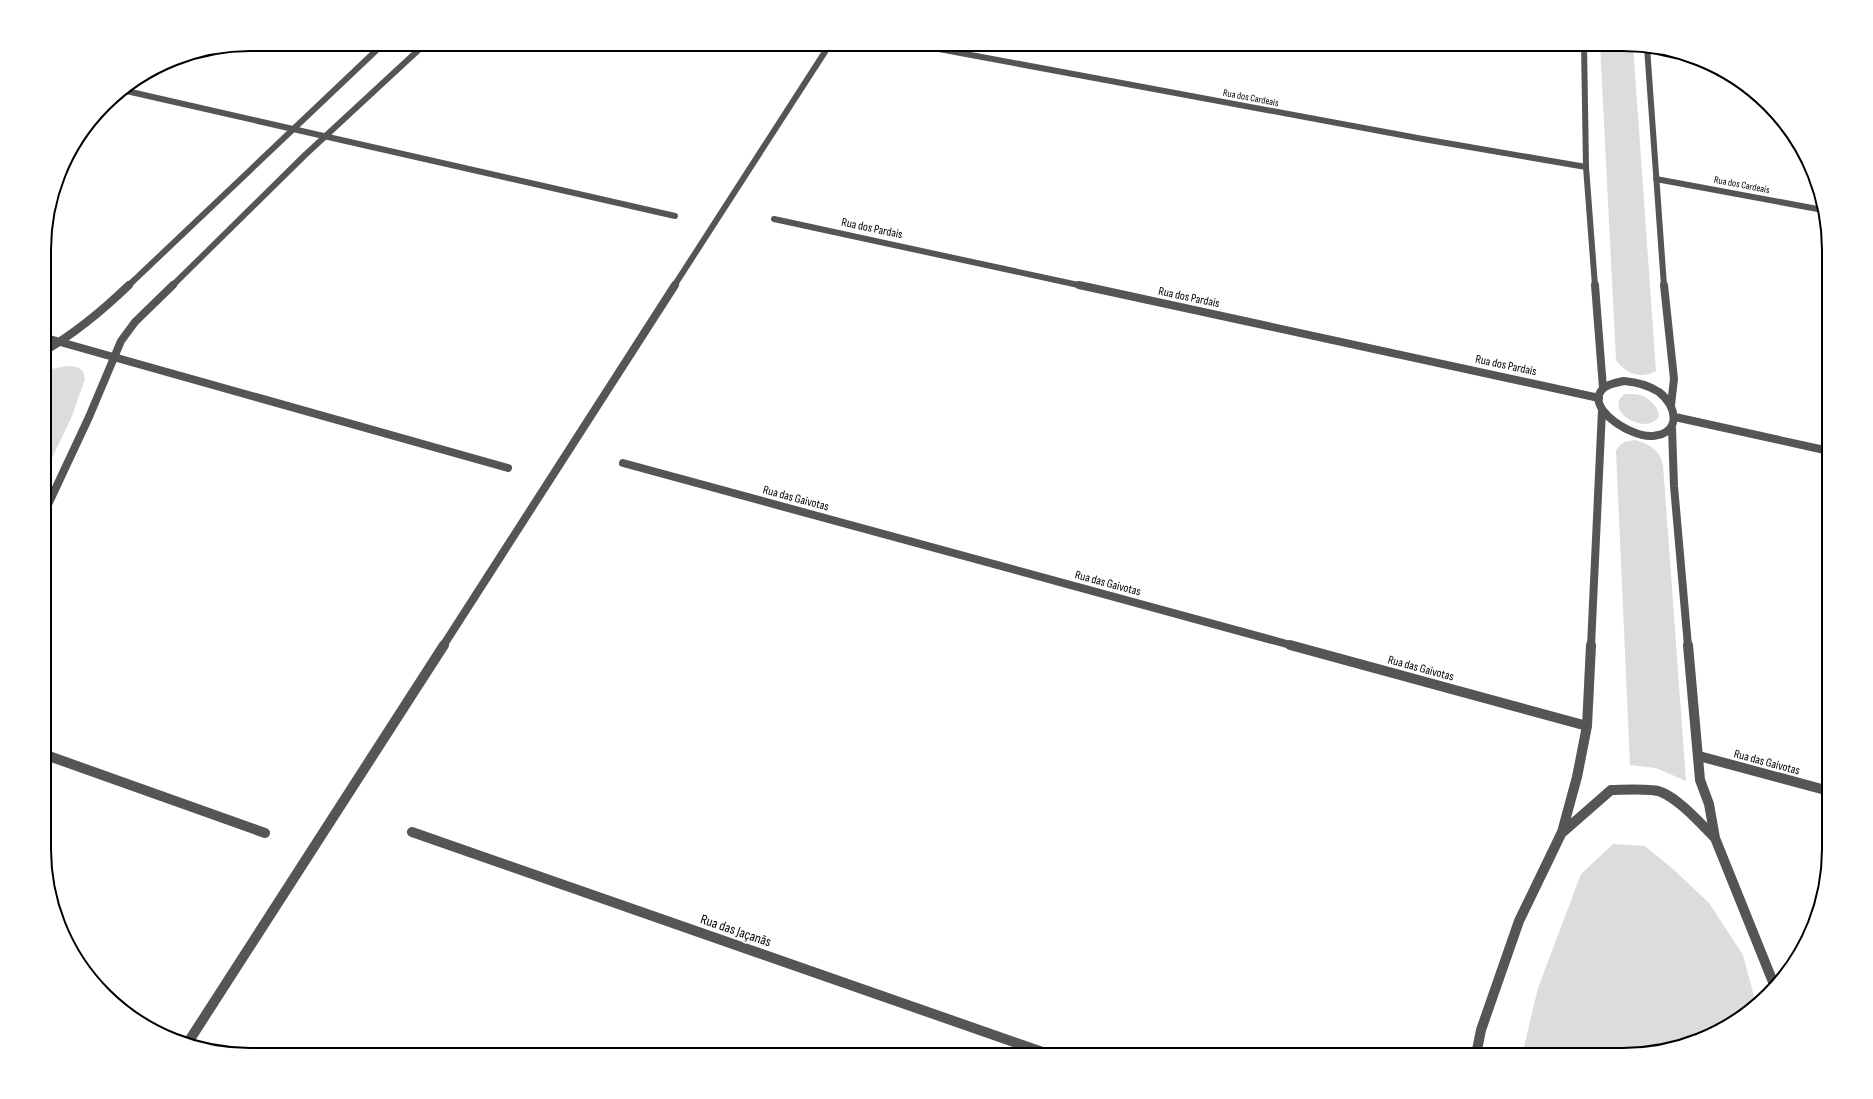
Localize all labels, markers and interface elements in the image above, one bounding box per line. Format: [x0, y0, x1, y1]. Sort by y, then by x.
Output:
street label: Rua dos Cardeais [1222, 87, 1280, 109]
street label: Rua dos Cardeais [1713, 174, 1771, 196]
street label: Rua dos Pardais [840, 215, 904, 242]
street label: Rua dos Pardais [1157, 284, 1221, 311]
street label: Rua dos Pardais [1474, 352, 1538, 379]
street label: Rua das Gaivotas [761, 482, 831, 514]
street label: Rua das Gaivotas [1073, 567, 1143, 599]
street label: Rua das Gaivotas [1386, 652, 1456, 684]
street label: Rua das Gaivotas [1732, 746, 1802, 778]
street label: Rua das Jaçanãs [698, 910, 774, 951]

